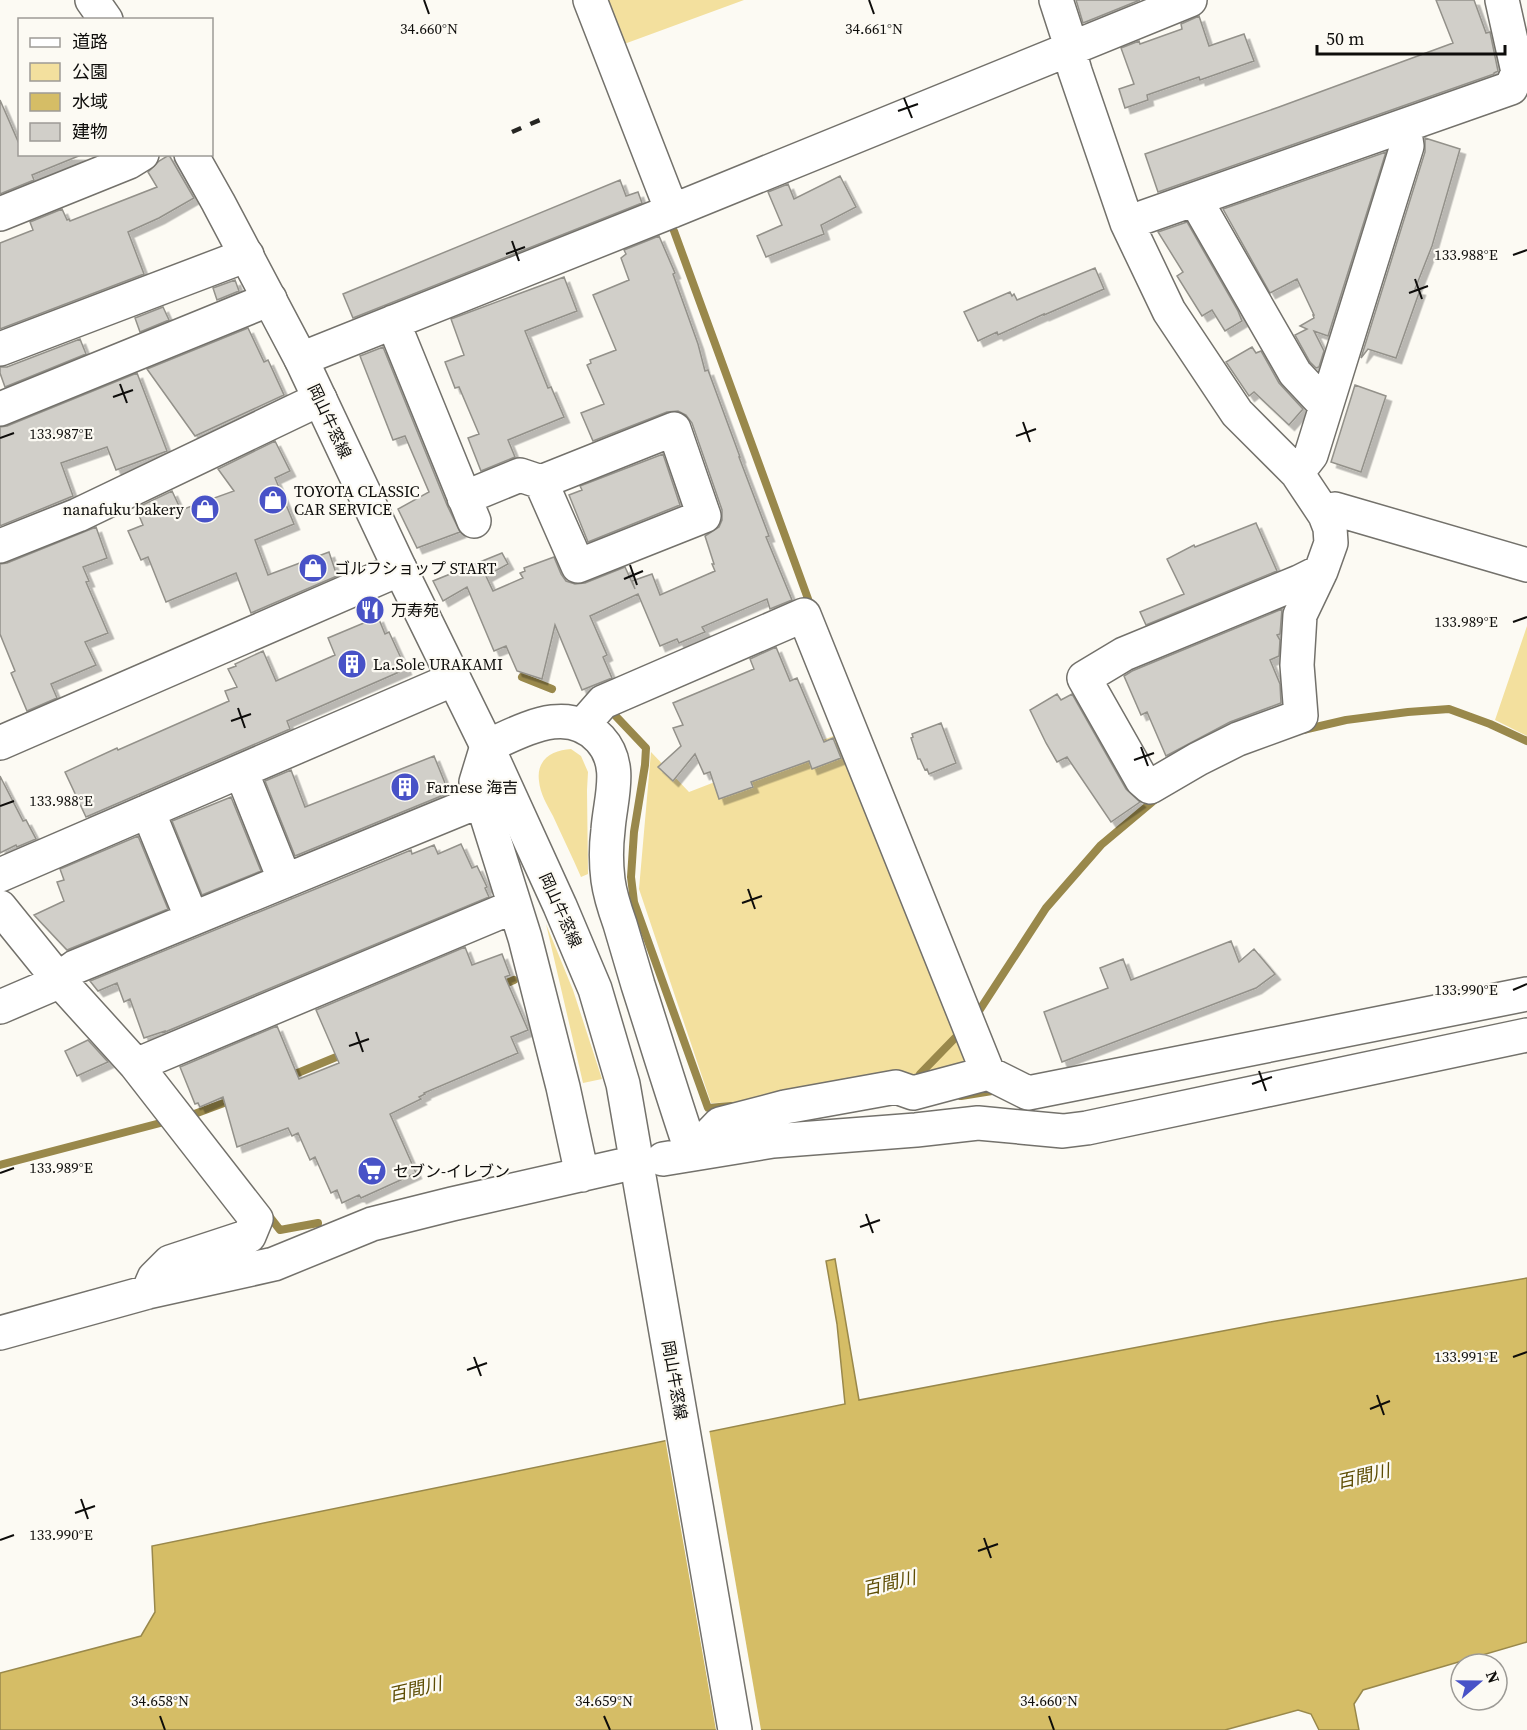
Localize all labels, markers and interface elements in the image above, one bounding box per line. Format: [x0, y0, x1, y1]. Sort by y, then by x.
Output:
legend [18, 18, 213, 156]
text: 34.660°N [400, 18, 458, 39]
text: 34.661°N [845, 18, 903, 39]
scale bar [1317, 18, 1504, 56]
text: 50 m [1326, 26, 1364, 51]
text: 道路 [72, 29, 108, 54]
text: 公園 [72, 59, 108, 84]
text: 水域 [72, 89, 108, 114]
text: 建物 [72, 119, 108, 144]
text: 133.988°E [1434, 244, 1498, 265]
street label: 岡山牛窓線 [303, 380, 357, 462]
text: 133.987°E [29, 423, 93, 444]
place label: TOYOTA CLASSIC CAR SERVICE [294, 480, 420, 520]
shop icon: TOYOTA CLASSIC CAR SERVICE [257, 484, 289, 516]
shop icon: nanafuku bakery [189, 493, 221, 525]
place label: nanafuku bakery [63, 498, 185, 520]
shop icon: ゴルフショップ START [297, 552, 329, 584]
place label: ゴルフショップ START [334, 557, 497, 579]
restaurant icon: 万寿苑 [354, 594, 386, 626]
place label: 万寿苑 [391, 599, 439, 621]
text: 133.989°E [1434, 611, 1498, 632]
building icon: La.Sole URAKAMI [336, 648, 368, 680]
place label: La.Sole URAKAMI [373, 653, 503, 675]
building icon: Farnese 海吉 [389, 771, 421, 803]
place label: Farnese 海吉 [426, 776, 518, 798]
text: 133.988°E [29, 790, 93, 811]
street label: 岡山牛窓線 [535, 869, 587, 951]
text: 133.990°E [1434, 979, 1498, 1000]
supermarket icon: セブン-イレブン [356, 1155, 388, 1187]
text: 133.989°E [29, 1157, 93, 1178]
place label: セブン-イレブン [393, 1160, 510, 1182]
street label: 岡山牛窓線 [657, 1339, 693, 1421]
text: 133.991°E [1434, 1346, 1498, 1367]
water label: 百間川 [1334, 1457, 1394, 1494]
text: 133.990°E [29, 1524, 93, 1545]
water label: 百間川 [860, 1564, 920, 1601]
north arrow [1449, 1652, 1509, 1712]
text: N [1481, 1668, 1506, 1686]
water label: 百間川 [386, 1670, 446, 1707]
text: 34.658°N [131, 1690, 189, 1711]
text: 34.659°N [575, 1690, 633, 1711]
text: 34.660°N [1020, 1690, 1078, 1711]

